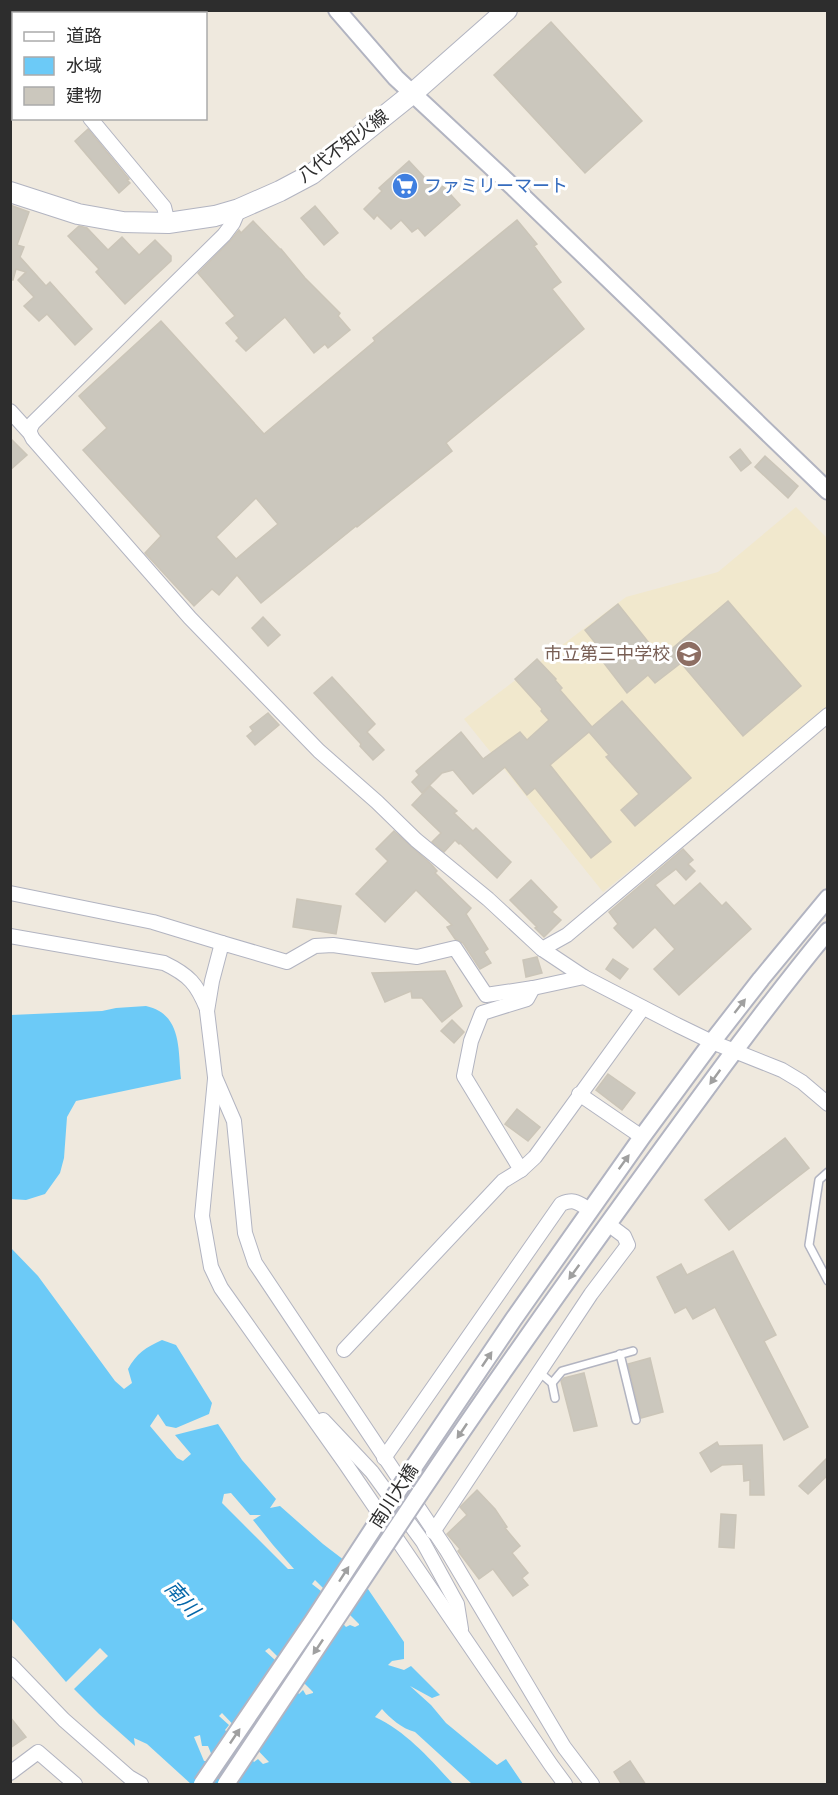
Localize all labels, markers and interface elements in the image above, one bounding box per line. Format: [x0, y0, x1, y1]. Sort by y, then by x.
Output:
legend [12, 12, 207, 120]
text: 道路 [66, 23, 102, 49]
text: 水域 [66, 53, 102, 79]
text: 建物 [66, 83, 102, 109]
street label: 八代不知火線 [292, 103, 394, 189]
supermarket icon: ファミリーマート [390, 171, 420, 201]
place label: ファミリーマート [424, 173, 568, 199]
school or university icon: 市立第三中学校 [674, 639, 704, 669]
place label: 市立第三中学校 [544, 641, 670, 667]
one-way arrow [734, 998, 746, 1014]
one-way arrow [709, 1069, 721, 1085]
one-way arrow [618, 1155, 630, 1171]
one-way arrow [568, 1263, 580, 1279]
one-way arrow [481, 1351, 493, 1367]
one-way arrow [456, 1423, 467, 1439]
street label: 南川大橋 [363, 1459, 425, 1533]
one-way arrow [338, 1566, 349, 1583]
water label: 南川 [158, 1574, 207, 1625]
one-way arrow [313, 1639, 324, 1655]
one-way arrow [229, 1729, 241, 1745]

